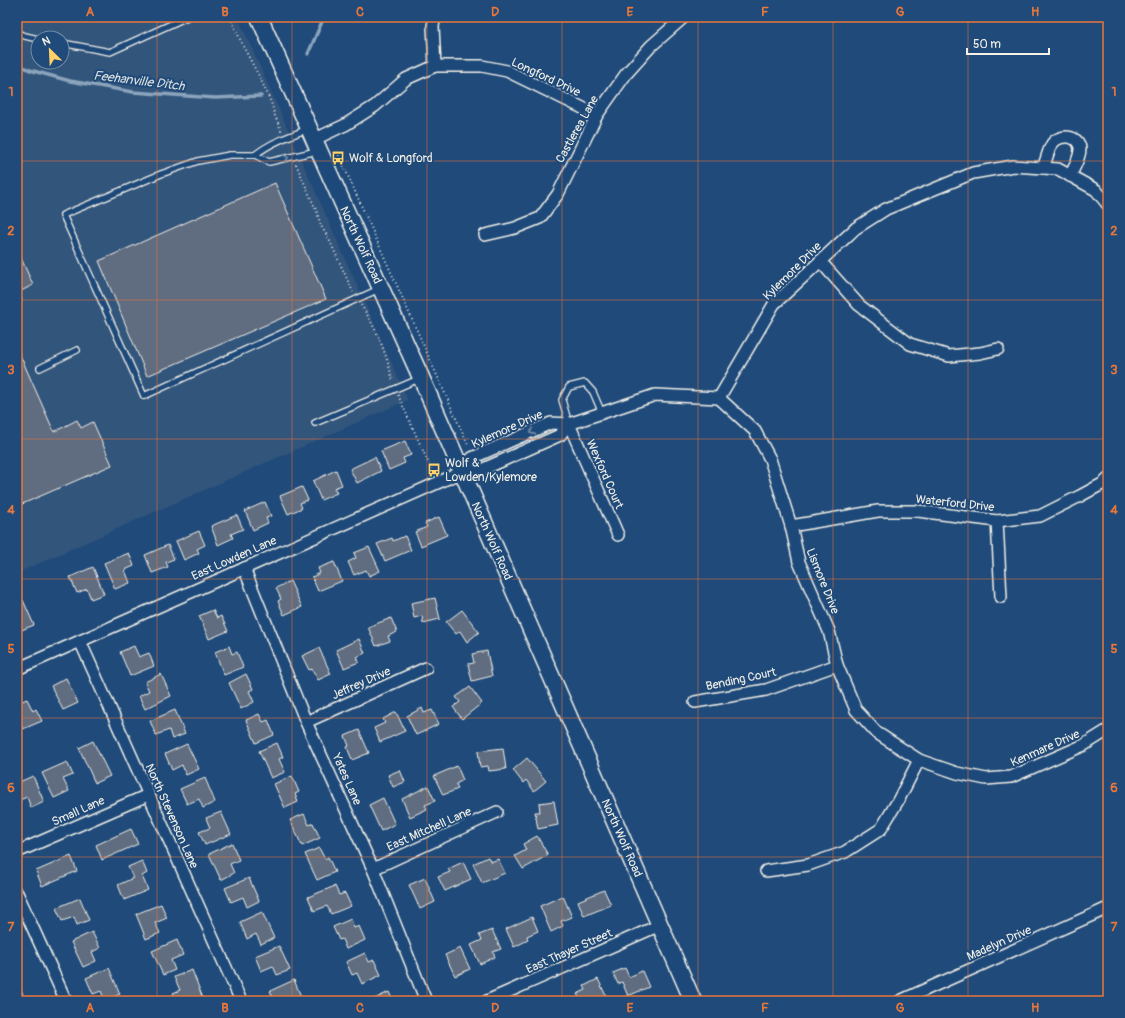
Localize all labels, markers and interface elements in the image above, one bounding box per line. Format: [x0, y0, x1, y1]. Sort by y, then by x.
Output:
text: A [86, 4, 95, 20]
text: B [221, 4, 229, 20]
text: C [356, 4, 364, 20]
text: D [491, 4, 499, 20]
text: E [627, 4, 634, 20]
text: F [761, 4, 769, 20]
text: G [896, 4, 905, 20]
text: H [1031, 4, 1039, 20]
north arrow [30, 30, 70, 70]
scale bar [967, 30, 1049, 56]
text: N [40, 34, 53, 49]
text: 50 m [973, 37, 1001, 52]
street label: Longford Drive [509, 55, 583, 100]
water label: Feehanville Ditch [93, 67, 186, 95]
text: 1 [8, 84, 14, 100]
text: 1 [1111, 84, 1117, 100]
street label: Castlerea Lane [553, 93, 602, 166]
bus stop icon: Wolf & Longford [330, 150, 346, 166]
place label: Wolf & Longford [349, 151, 433, 166]
one-way arrow [282, 154, 289, 163]
street label: North Wolf Road [336, 204, 385, 286]
text: 2 [7, 223, 15, 239]
text: 2 [1110, 223, 1118, 239]
street label: Kylemore Drive [760, 239, 825, 304]
text: 3 [7, 362, 15, 378]
text: 3 [1110, 362, 1118, 378]
street label: Kylemore Drive [469, 407, 545, 452]
one-way arrow [528, 427, 536, 435]
street label: Wexford Court [583, 437, 627, 511]
place label: Wolf & Lowden/Kylemore [445, 456, 537, 485]
bus stop icon: Wolf & Lowden/Kylemore [426, 462, 442, 478]
street label: Waterford Drive [915, 492, 995, 515]
street label: North Wolf Road [468, 500, 515, 583]
text: 4 [7, 502, 15, 518]
text: 4 [1110, 502, 1118, 518]
street label: East Lowden Lane [189, 533, 279, 584]
street label: Lismore Drive [803, 546, 843, 616]
text: 5 [7, 641, 15, 657]
text: 5 [1110, 641, 1118, 657]
street label: Jeffrey Drive [329, 664, 393, 703]
street label: Bending Court [705, 665, 778, 694]
street label: Kenmare Drive [1008, 726, 1082, 770]
street label: Yates Lane [328, 750, 365, 808]
street label: North Stevenson Lane [142, 762, 201, 871]
text: 6 [7, 780, 15, 796]
text: 6 [1110, 780, 1118, 796]
street label: Small Lane [49, 793, 107, 830]
street label: North Wolf Road [598, 797, 645, 880]
street label: East Mitchell Lane [385, 804, 474, 855]
text: 7 [8, 919, 15, 935]
text: 7 [1111, 919, 1118, 935]
street label: Madelyn Drive [965, 923, 1034, 964]
street label: East Thayer Street [524, 926, 615, 977]
text: A [86, 1000, 95, 1016]
text: B [221, 1000, 229, 1016]
text: C [356, 1000, 364, 1016]
text: D [491, 1000, 499, 1016]
text: E [627, 1000, 634, 1016]
text: F [761, 1000, 769, 1016]
text: G [896, 1000, 905, 1016]
text: H [1031, 1000, 1039, 1016]

